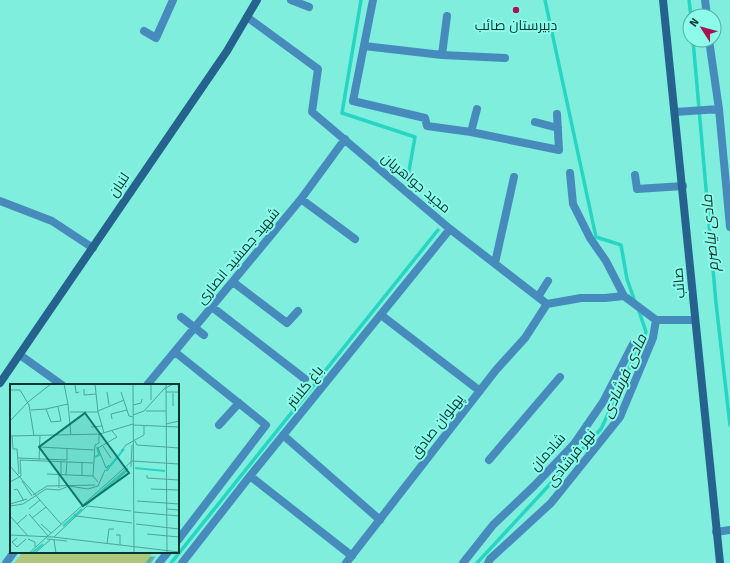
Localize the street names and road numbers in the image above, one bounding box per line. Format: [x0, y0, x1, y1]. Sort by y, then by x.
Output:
street label: مجید جواهریان [378, 149, 454, 217]
street label: لنبان [105, 170, 133, 200]
street label: شهید جمشید انصاری [193, 204, 283, 308]
street label: صائب [669, 267, 689, 299]
street label: باغ کلانتر [282, 362, 327, 412]
street label: پهلوان صادق [407, 390, 468, 462]
street label: نهر فرشادی [543, 426, 599, 490]
street label: شادمان [527, 430, 569, 474]

